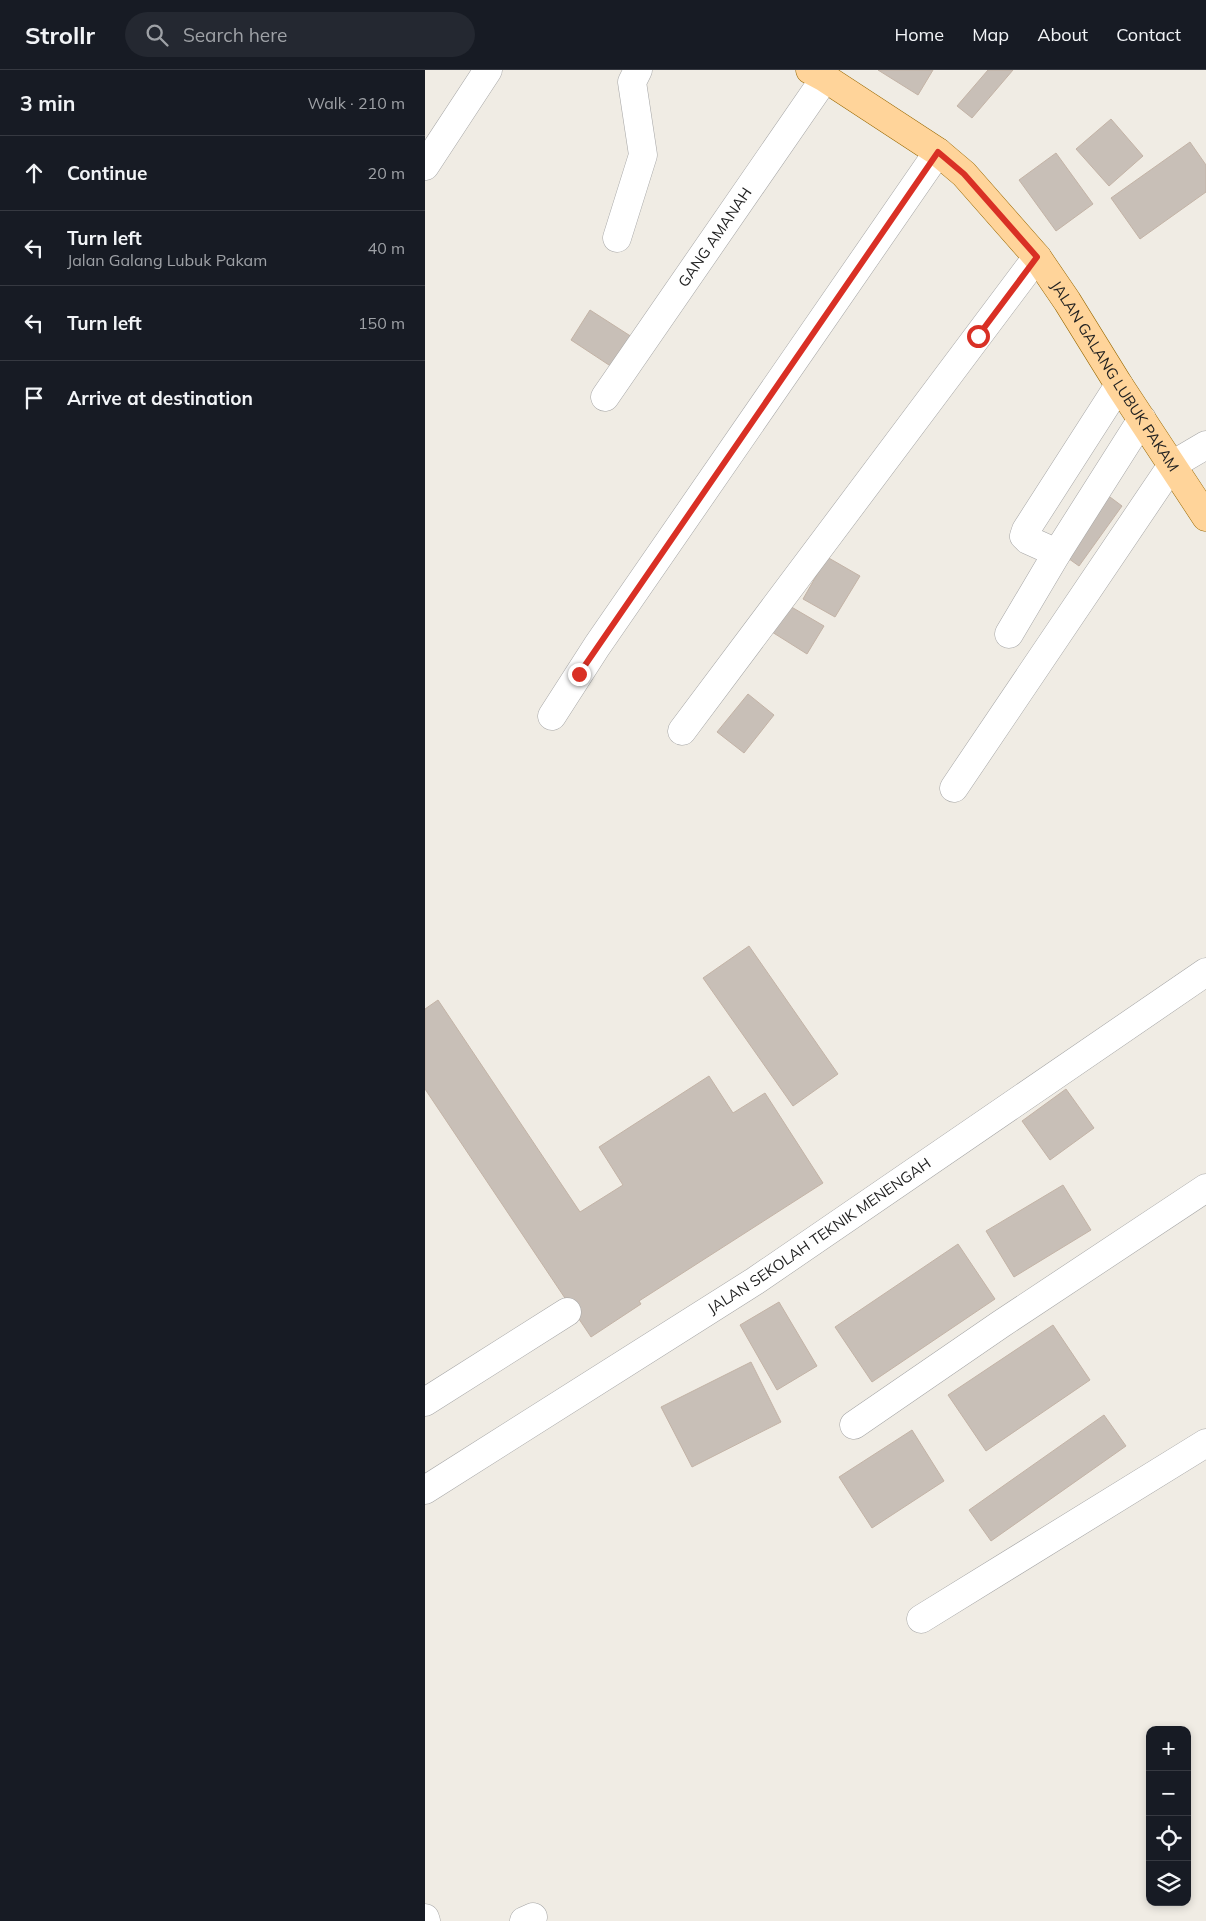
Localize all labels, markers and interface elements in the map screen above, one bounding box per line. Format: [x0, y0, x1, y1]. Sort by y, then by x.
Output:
search box [125, 12, 475, 57]
text: Strollr [25, 20, 95, 50]
icon: search [143, 21, 171, 49]
text: Search here [183, 23, 287, 47]
text: Home [894, 23, 944, 46]
text: Map [972, 23, 1009, 46]
text: About [1037, 23, 1088, 46]
text: Contact [1116, 23, 1181, 46]
text: 3 min [20, 90, 75, 116]
text: Walk · 210 m [307, 93, 405, 113]
icon: ahead [20, 159, 48, 187]
text: Continue [67, 161, 147, 185]
text: 20 m [368, 163, 405, 183]
street label: GANG AMANAH [674, 184, 756, 290]
text: Turn left [67, 226, 142, 250]
icon: left [20, 234, 48, 262]
text: 40 m [368, 238, 405, 258]
text: Jalan Galang Lubuk Pakam [67, 250, 267, 270]
street label: JALAN GALANG LUBUK PAKAM [1047, 277, 1183, 475]
icon: left [20, 309, 48, 337]
text: Turn left [67, 311, 142, 335]
text: 150 m [358, 313, 405, 333]
route start [967, 325, 990, 348]
icon: arrive [20, 384, 48, 412]
text: Arrive at destination [67, 386, 253, 410]
route end [568, 663, 591, 686]
street label: JALAN SEKOLAH TEKNIK MENENGAH [704, 1153, 934, 1318]
map controls [1146, 1726, 1191, 1906]
button: + [1146, 1726, 1191, 1771]
button: − [1146, 1771, 1191, 1816]
button: locate [1146, 1816, 1191, 1861]
button: layers [1146, 1861, 1191, 1906]

